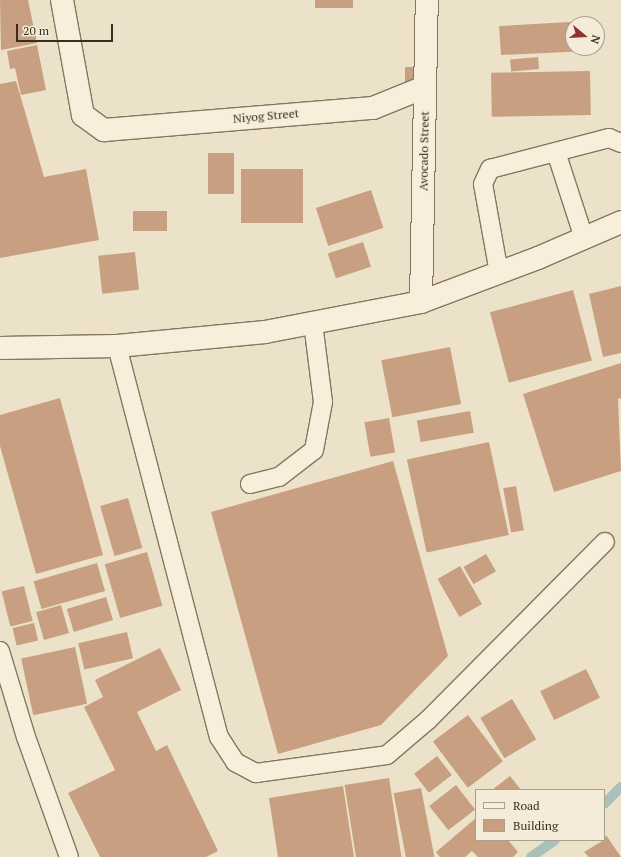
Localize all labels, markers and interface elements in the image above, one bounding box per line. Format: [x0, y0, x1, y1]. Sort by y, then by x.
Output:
scale bar [18, 16, 115, 42]
north arrow [565, 16, 605, 56]
text: 20 m [23, 23, 49, 38]
text: N [588, 33, 603, 46]
street label: Niyog Street [232, 106, 300, 126]
street label: Avocado Street [416, 111, 432, 191]
legend [475, 789, 605, 841]
text: Road [513, 798, 540, 813]
text: Building [513, 818, 558, 833]

